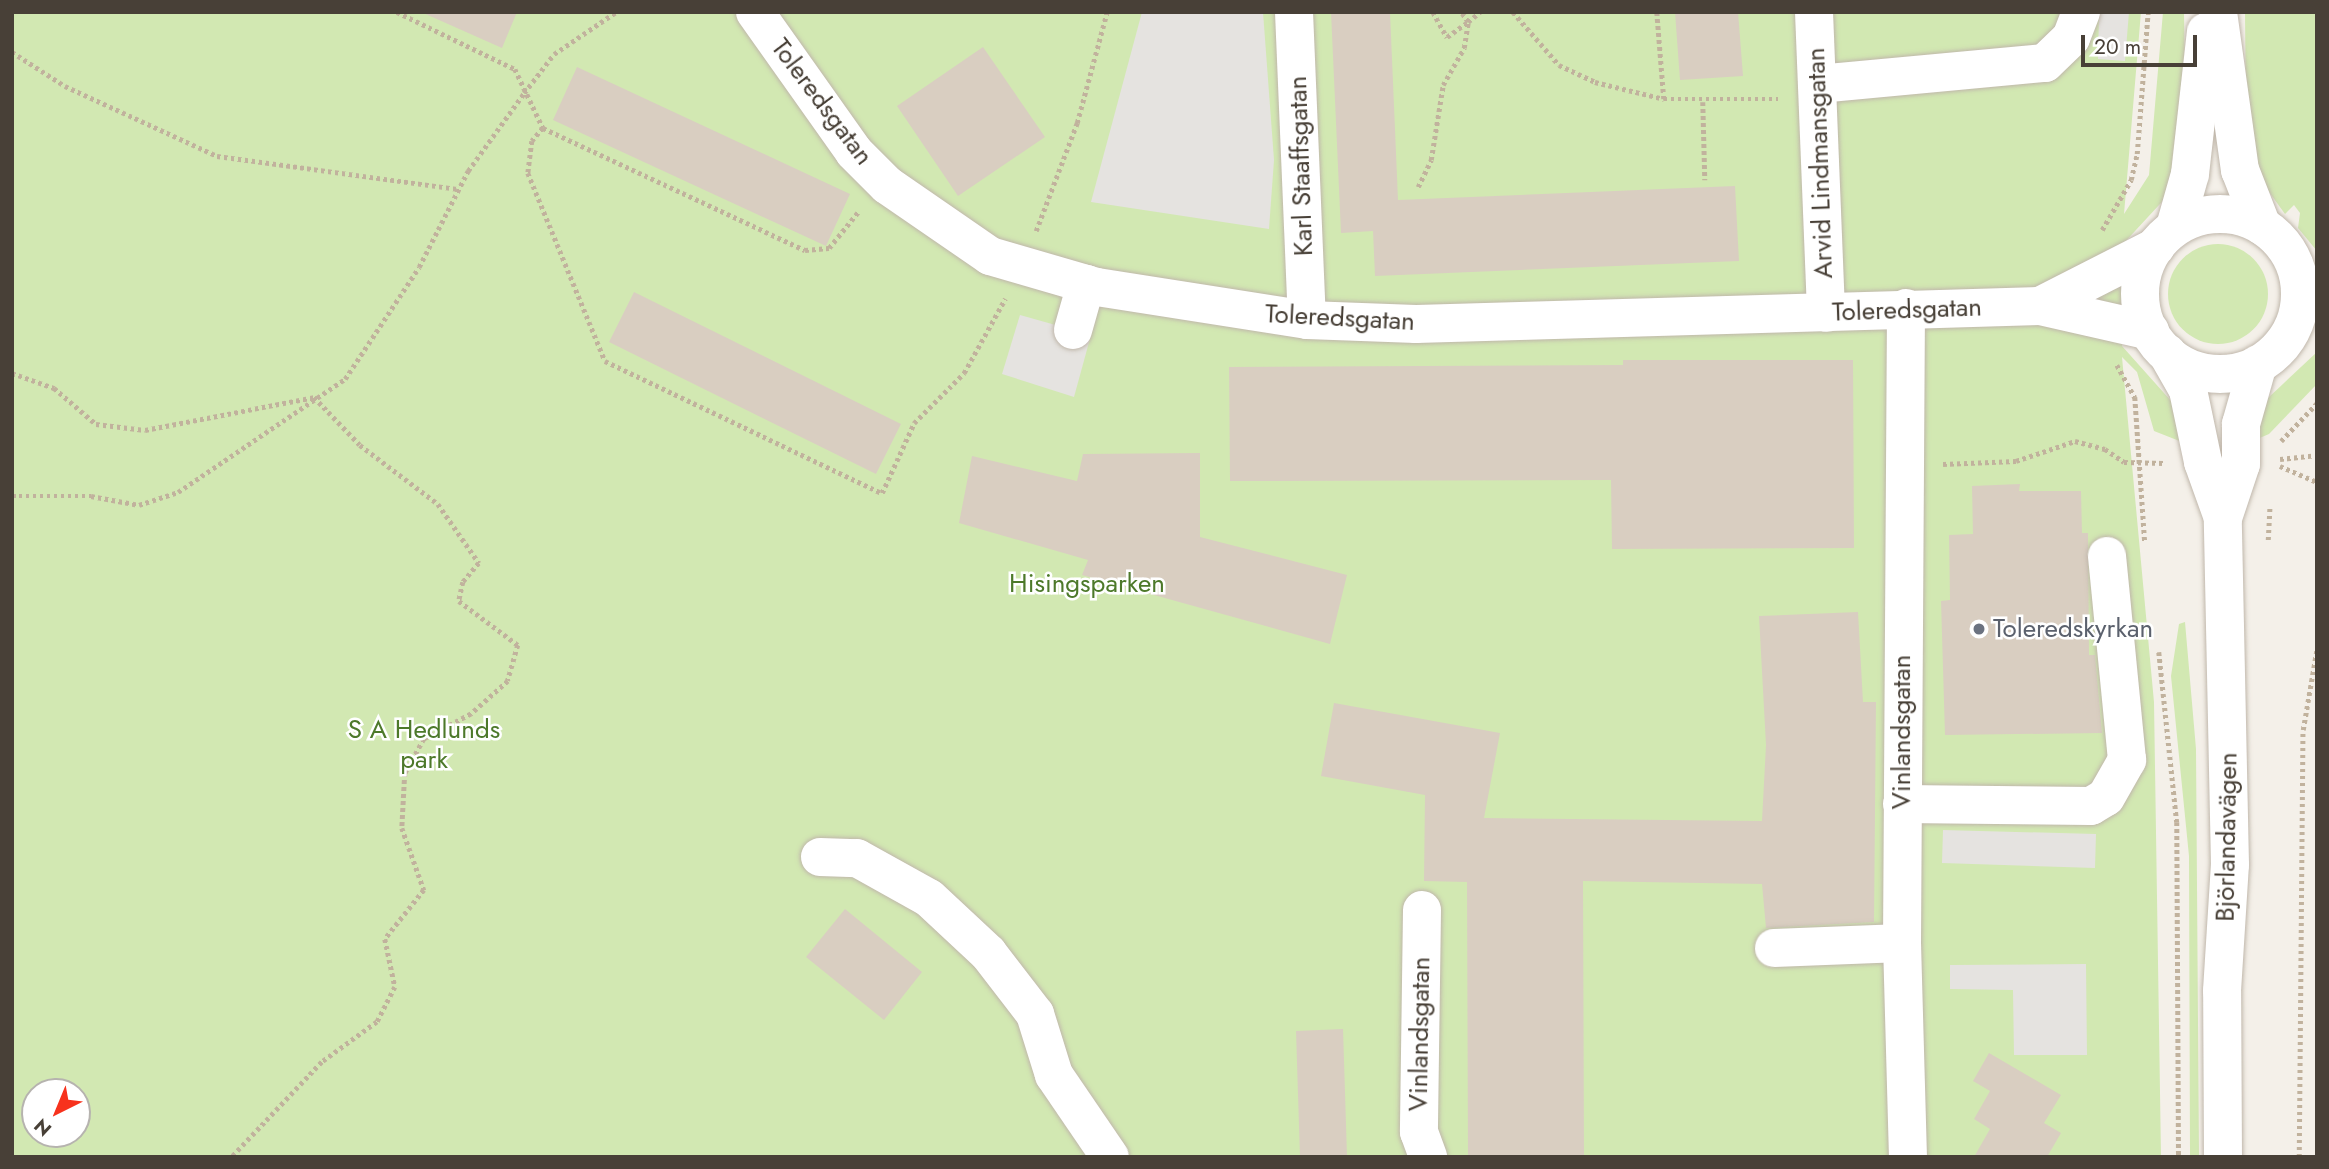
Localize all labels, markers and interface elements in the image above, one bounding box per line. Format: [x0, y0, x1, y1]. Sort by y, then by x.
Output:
scale bar [2084, 21, 2200, 65]
text: 20 m [2094, 32, 2141, 62]
street label: Toleredsgatan [764, 33, 880, 171]
street label: Arvid Lindmansgatan [1800, 47, 1840, 279]
street label: Karl Staaffsgatan [1282, 75, 1320, 257]
street label: Toleredsgatan [1832, 292, 1982, 328]
street label: Toleredsgatan [1264, 298, 1416, 338]
park label: Hisingsparken [1009, 568, 1165, 600]
place label: Toleredskyrkan [1993, 613, 2153, 645]
marker: Toleredskyrkan [1971, 621, 1987, 637]
street label: Vinlandsgatan [1886, 655, 1918, 809]
park label: S A Hedlunds park [348, 714, 500, 776]
street label: Björlandavägen [2210, 752, 2244, 922]
street label: Vinlandsgatan [1403, 956, 1437, 1112]
north arrow [21, 1078, 91, 1148]
text: N [28, 1112, 57, 1142]

